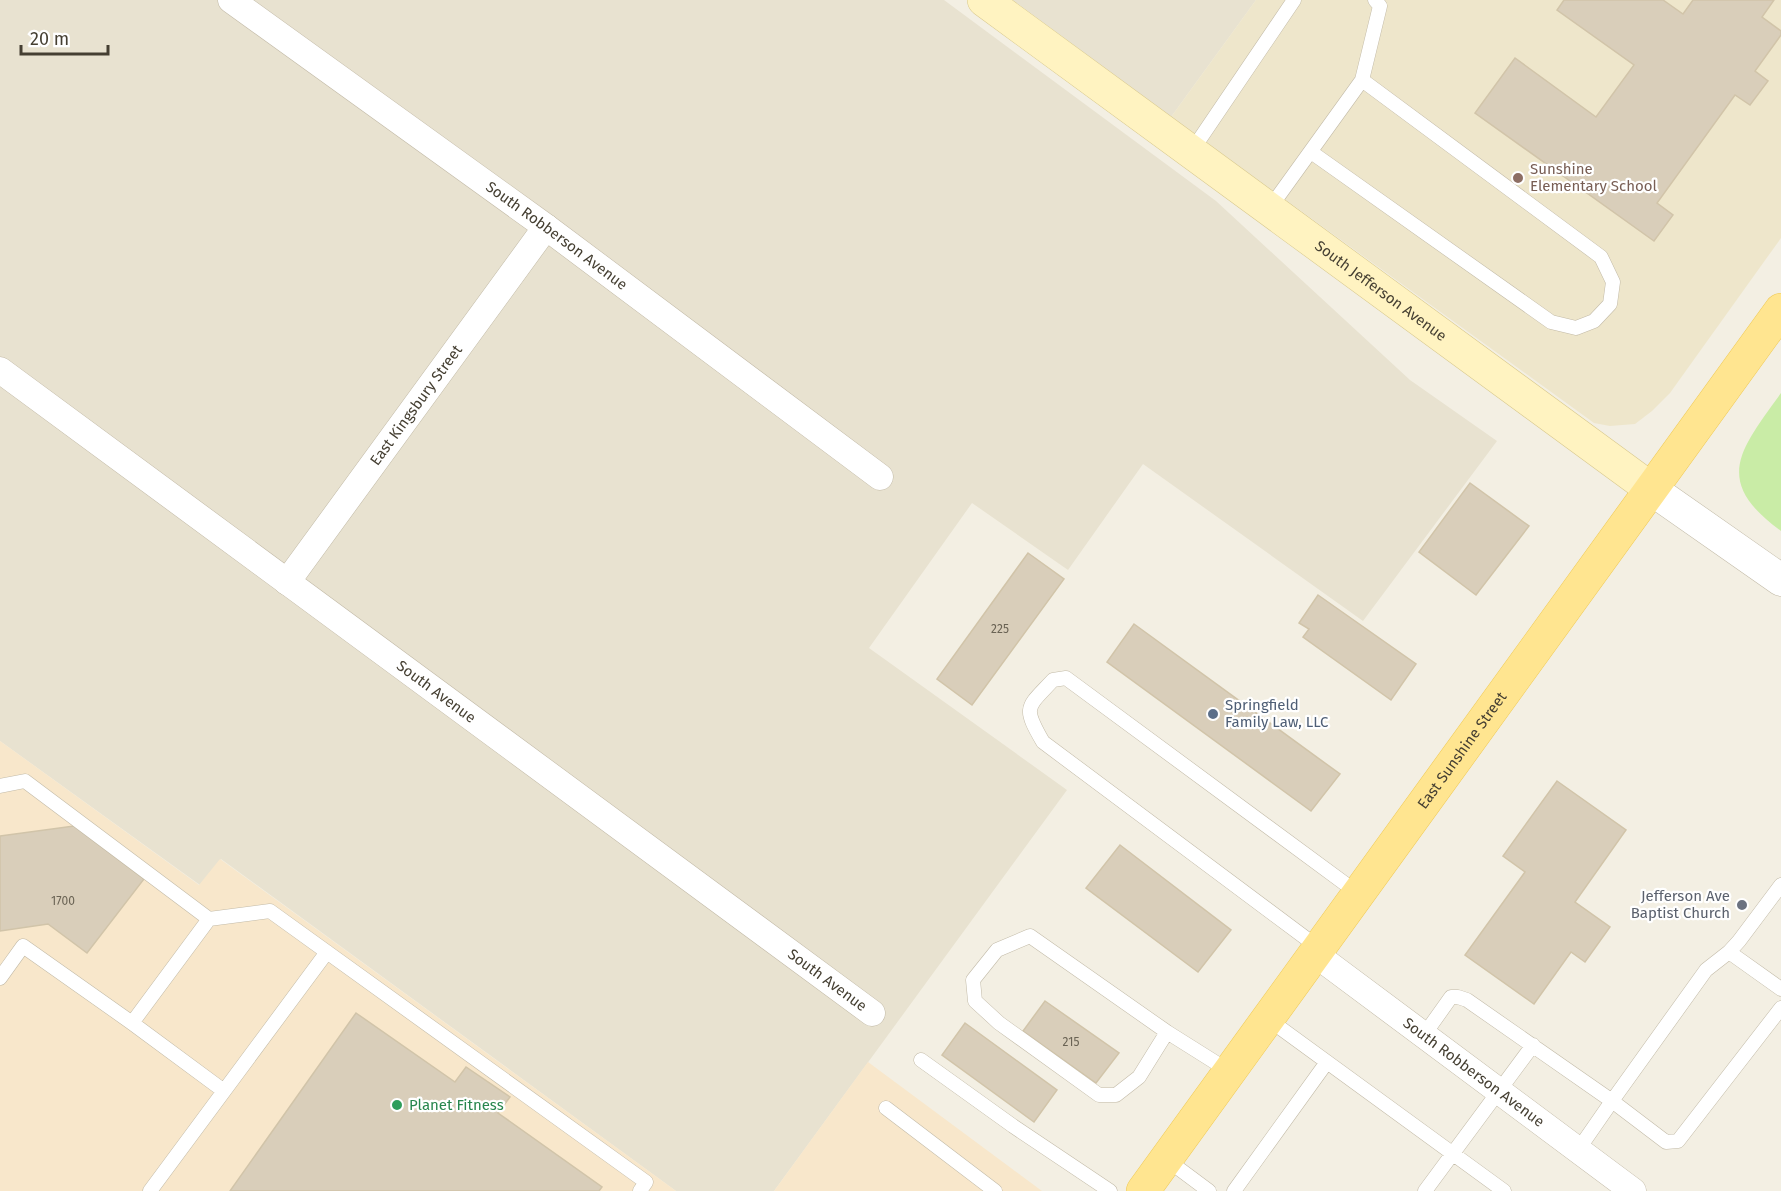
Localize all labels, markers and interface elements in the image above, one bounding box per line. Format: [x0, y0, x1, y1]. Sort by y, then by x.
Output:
scale bar [21, 18, 108, 56]
text: 20 m [30, 28, 69, 50]
place label: Sunshine Elementary School [1530, 160, 1658, 195]
marker: Sunshine Elementary School [1511, 171, 1525, 185]
street label: South Robberson Avenue [482, 178, 631, 294]
street label: South Jefferson Avenue [1311, 237, 1450, 345]
street label: East Kingsbury Street [366, 341, 466, 469]
house number: 225 [991, 622, 1009, 636]
street label: South Avenue [393, 657, 479, 727]
street label: East Sunshine Street [1414, 688, 1511, 812]
place label: Springfield Family Law, LLC [1225, 696, 1329, 731]
marker: Springfield Family Law, LLC [1206, 707, 1220, 721]
place label: Jefferson Ave Baptist Church [1631, 887, 1730, 922]
house number: 1700 [51, 894, 75, 908]
marker: Jefferson Ave Baptist Church [1735, 898, 1749, 912]
street label: South Avenue [784, 945, 870, 1015]
street label: South Robberson Avenue [1400, 1014, 1548, 1131]
house number: 215 [1063, 1035, 1079, 1049]
place label: Planet Fitness [409, 1096, 504, 1114]
marker: Planet Fitness [390, 1098, 404, 1112]

